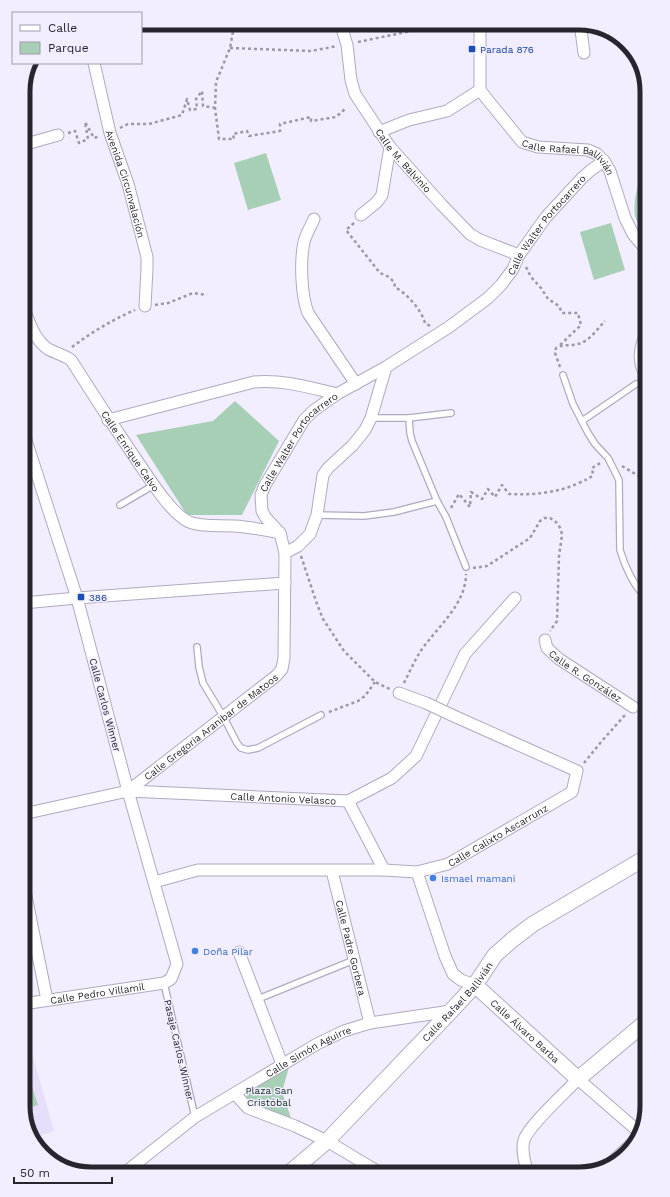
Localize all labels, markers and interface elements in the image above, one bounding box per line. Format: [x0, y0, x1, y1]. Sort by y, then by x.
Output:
legend [12, 12, 142, 64]
text: Calle [48, 21, 77, 35]
text: Parque [48, 41, 89, 55]
marker: Parada 876 [467, 44, 477, 54]
place label: Parada 876 [480, 44, 534, 55]
street label: Calle M. Balvinio [374, 126, 433, 195]
street label: Avenida Circunvalación [104, 128, 147, 239]
street label: Calle Rafael Ballivián [520, 137, 616, 176]
street label: Calle Walter Portocarrero [505, 172, 588, 277]
street label: Calle Walter Portocarrero [257, 390, 339, 493]
street label: Calle Enrique Calvo [99, 408, 162, 494]
marker: 386 [76, 592, 86, 602]
place label: 386 [89, 592, 107, 603]
street label: Calle R. González [547, 647, 624, 704]
street label: Calle Carlos Winner [87, 657, 123, 753]
street label: Calle Gregoria Aranibar de Matoos [142, 671, 280, 782]
street label: Calle Antonio Velasco [230, 790, 336, 806]
street label: Calle Calixto Ascarrunz [446, 802, 550, 869]
marker: Ismael mamani [428, 873, 438, 883]
place label: Ismael mamani [441, 873, 515, 884]
street label: Calle Padre Gorbera [334, 899, 368, 997]
marker: Doña Pilar [190, 946, 200, 956]
place label: Doña Pilar [203, 946, 253, 957]
street label: Calle Rafael Ballivián [420, 960, 495, 1044]
street label: Calle Pedro Villamil [49, 981, 145, 1005]
street label: Calle Álvaro Barba [489, 997, 562, 1065]
street label: Pasaje Carlos Winner [162, 999, 196, 1101]
street label: Calle Simón Aguirre [263, 1024, 353, 1079]
park label: Plaza San Cristóbal [245, 1085, 293, 1108]
scale bar [14, 1159, 112, 1185]
text: 50 m [20, 1166, 50, 1180]

